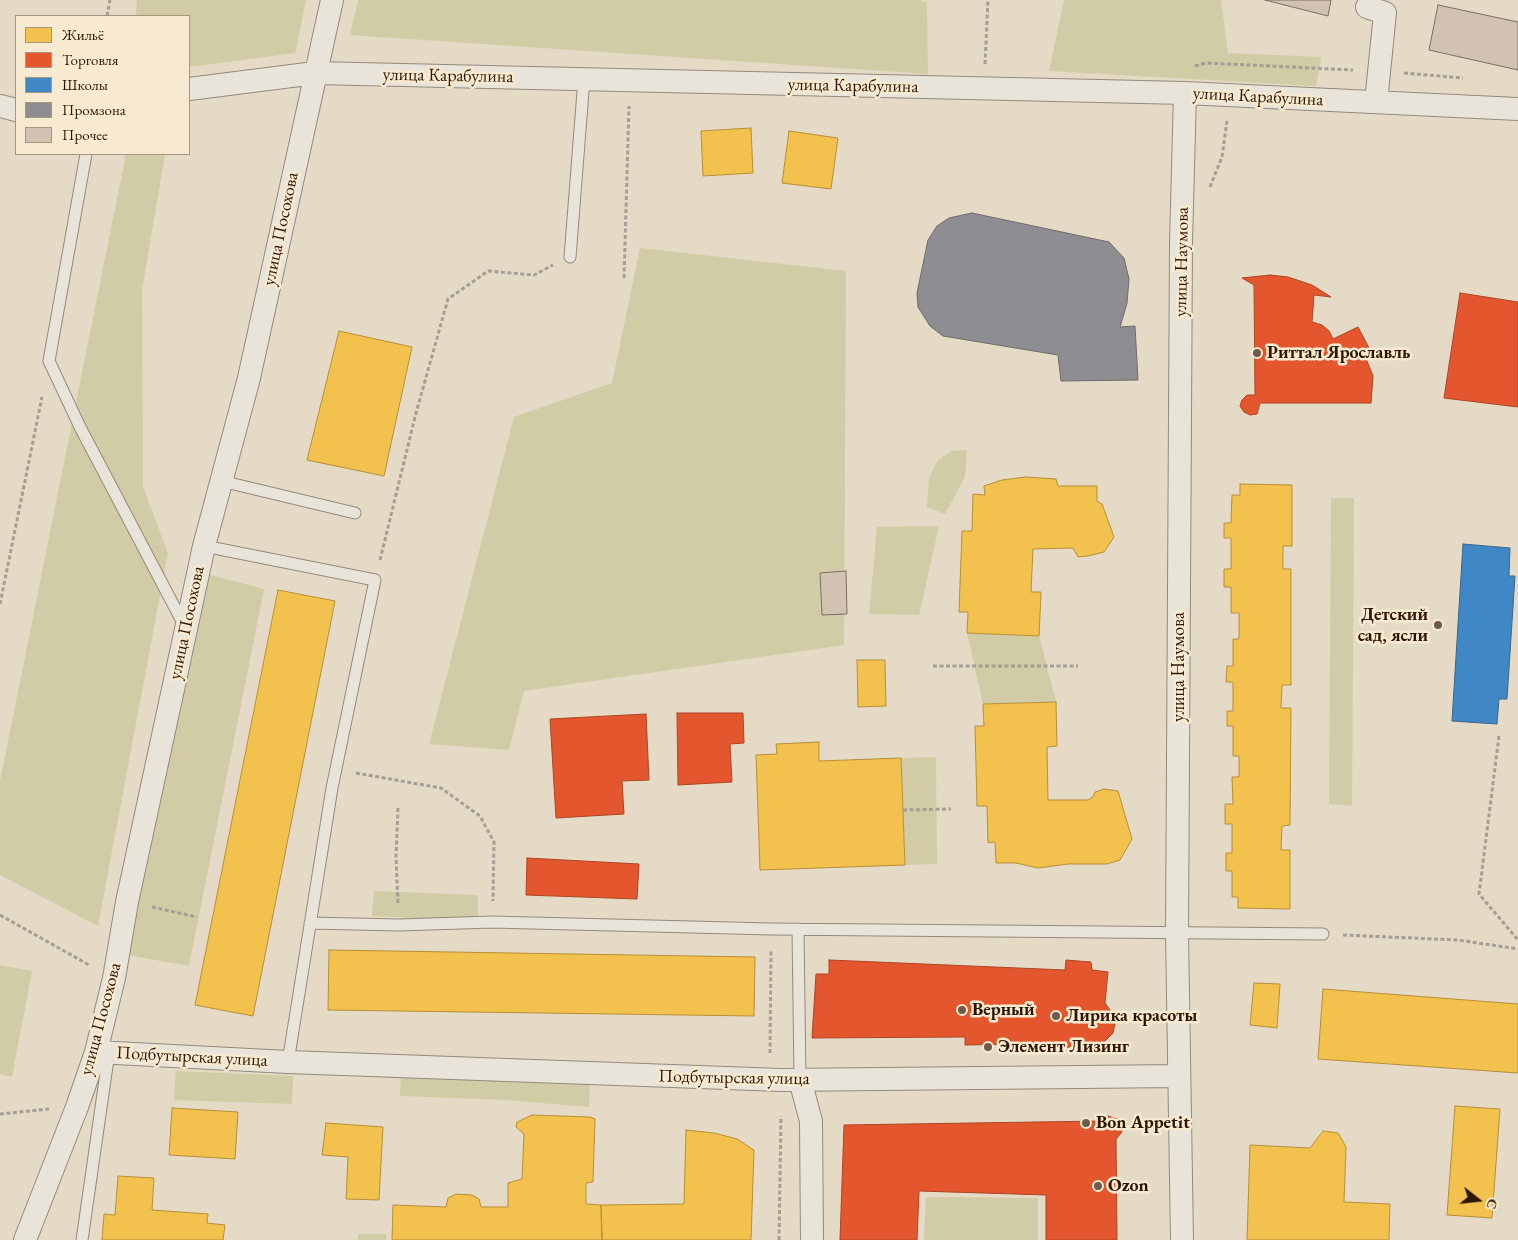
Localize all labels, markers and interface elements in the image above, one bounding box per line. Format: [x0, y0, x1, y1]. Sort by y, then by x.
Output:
legend [15, 15, 190, 155]
text: Жильё [62, 25, 104, 44]
text: Торговля [62, 50, 118, 69]
street label: улица Карабулина [382, 64, 514, 88]
street label: улица Карабулина [787, 74, 919, 98]
text: Школы [62, 75, 108, 94]
street label: улица Карабулина [1192, 83, 1324, 111]
text: Промзона [62, 100, 126, 119]
text: Прочее [62, 125, 108, 144]
street label: улица Посохова [258, 170, 304, 288]
street label: улица Наумова [1170, 207, 1194, 317]
place label: Риттал Ярославль [1267, 342, 1410, 364]
marker: Риттал Ярославль [1251, 347, 1263, 359]
street label: улица Посохова [164, 564, 210, 682]
place label: Детский сад, ясли [1358, 604, 1428, 646]
street label: улица Наумова [1168, 612, 1190, 722]
marker: Детский сад, ясли [1432, 619, 1444, 631]
street label: улица Посохова [76, 960, 126, 1078]
place label: Верный [972, 999, 1035, 1021]
marker: Верный [956, 1004, 968, 1016]
place label: Лирика красоты [1066, 1005, 1197, 1027]
marker: Лирика красоты [1050, 1010, 1062, 1022]
place label: Элемент Лизинг [998, 1036, 1129, 1058]
marker: Элемент Лизинг [982, 1041, 994, 1053]
street label: Подбутырская улица [116, 1042, 268, 1072]
street label: Подбутырская улица [658, 1066, 810, 1090]
place label: Bon Appetit [1096, 1112, 1190, 1134]
marker: Bon Appetit [1080, 1117, 1092, 1129]
place label: Ozon [1108, 1175, 1149, 1197]
north arrow [1453, 1175, 1503, 1225]
marker: Ozon [1092, 1180, 1104, 1192]
text: С [1482, 1197, 1502, 1211]

